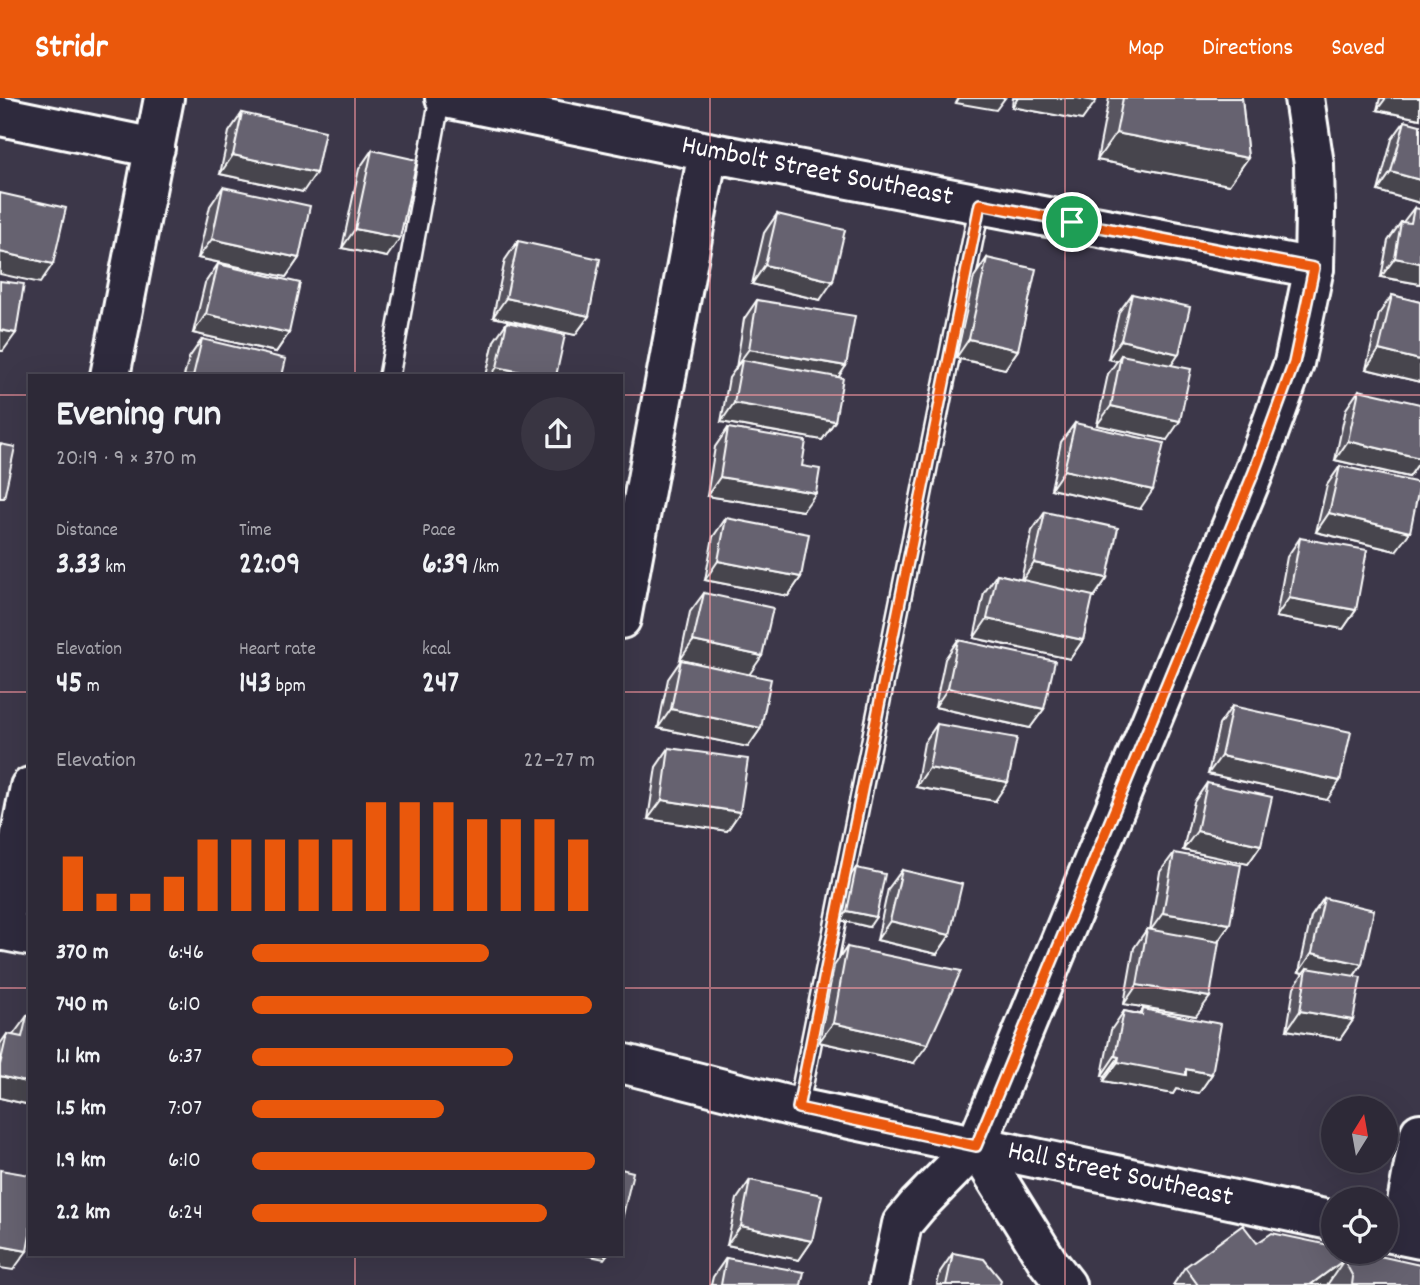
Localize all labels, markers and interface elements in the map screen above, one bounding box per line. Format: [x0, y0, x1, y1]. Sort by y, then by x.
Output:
text: Stridr [35, 26, 108, 73]
text: Map [1128, 32, 1164, 66]
text: Directions [1202, 32, 1293, 66]
text: Saved [1331, 32, 1385, 66]
street label: Humbolt Street Southeast [678, 127, 956, 219]
pin [1042, 192, 1102, 252]
icon: arrive [1053, 203, 1091, 241]
text: Evening run [56, 389, 221, 444]
button: share [521, 397, 595, 471]
text: 20:19 · 9 × 370 m [56, 443, 196, 476]
text: Distance [56, 518, 118, 545]
text: Time [239, 518, 272, 545]
text: Pace [422, 518, 456, 545]
text: 3.33 [56, 545, 101, 588]
text: 22:09 [239, 545, 300, 588]
text: 6:39 [422, 545, 469, 588]
text: km [101, 555, 126, 582]
text: /km [469, 555, 499, 582]
text: Elevation [56, 637, 122, 664]
text: Heart rate [239, 637, 316, 664]
text: kcal [422, 637, 451, 664]
text: 45 [56, 664, 82, 707]
text: 143 [239, 664, 271, 707]
text: 247 [422, 664, 459, 707]
text: m [82, 674, 100, 701]
text: bpm [271, 674, 306, 701]
text: Elevation [56, 745, 136, 778]
text: 22–27 m [524, 745, 595, 778]
text: 370 m [56, 937, 109, 970]
text: 6:46 [168, 937, 204, 970]
text: 740 m [56, 989, 108, 1022]
text: 6:10 [168, 989, 201, 1022]
text: 1.1 km [56, 1041, 100, 1074]
text: 6:37 [168, 1041, 202, 1074]
text: 1.5 km [56, 1093, 106, 1126]
text: 7:07 [168, 1093, 202, 1126]
north arrow [1321, 1096, 1398, 1172]
map controls [1321, 1096, 1398, 1264]
street label: Hall Street Southeast [1004, 1133, 1236, 1219]
text: 1.9 km [56, 1145, 106, 1178]
text: 6:10 [168, 1145, 201, 1178]
button: locate [1321, 1187, 1398, 1264]
text: 2.2 km [56, 1197, 110, 1230]
text: 6:24 [168, 1197, 203, 1230]

